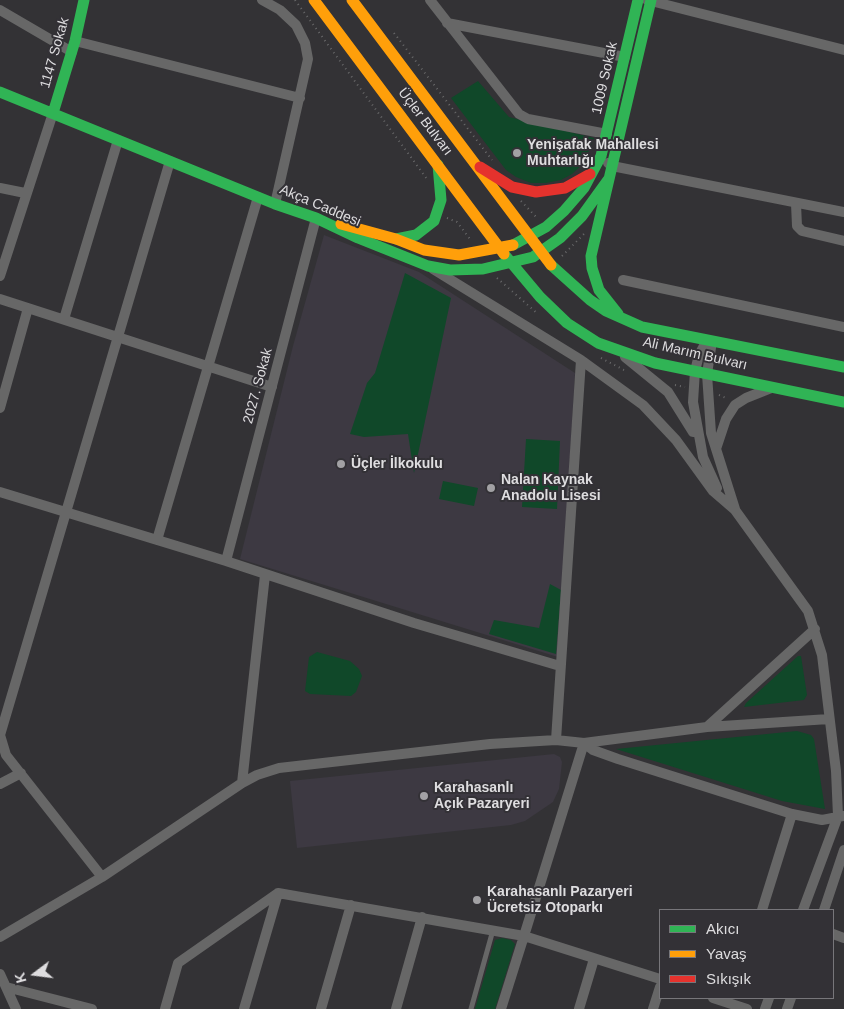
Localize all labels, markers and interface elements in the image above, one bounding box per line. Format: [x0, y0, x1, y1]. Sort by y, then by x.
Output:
street label: 1147 Sokak [37, 16, 73, 90]
street label: 1009 Sokak [588, 40, 622, 116]
street label: Üçler Bulvarı [394, 85, 456, 159]
place label: Yenişafak Mahallesi Muhtarlığı [527, 137, 659, 170]
marker: Yenişafak Mahallesi Muhtarlığı [511, 147, 523, 159]
street label: Akça Caddesi [277, 181, 363, 231]
street label: Ali Marım Bulvarı [641, 334, 749, 374]
street label: 2027. Sokak [240, 346, 276, 426]
place label: Üçler İlkokulu [351, 456, 443, 472]
marker: Üçler İlkokulu [335, 458, 347, 470]
place label: Nalan Kaynak Anadolu Lisesi [501, 472, 601, 504]
marker: Nalan Kaynak Anadolu Lisesi [485, 482, 497, 494]
place label: Karahasanlı Açık Pazaryeri [434, 780, 530, 812]
marker: Karahasanlı Açık Pazaryeri [418, 790, 430, 802]
place label: Karahasanlı Pazaryeri Ücretsiz Otoparkı [487, 884, 633, 916]
marker: Karahasanlı Pazaryeri Ücretsiz Otoparkı [471, 894, 483, 906]
legend [659, 909, 834, 999]
text: Akıcı [706, 920, 739, 937]
text: Yavaş [706, 945, 747, 962]
north arrow [10, 949, 60, 999]
text: Sıkışık [706, 970, 751, 987]
text: K [11, 971, 30, 985]

